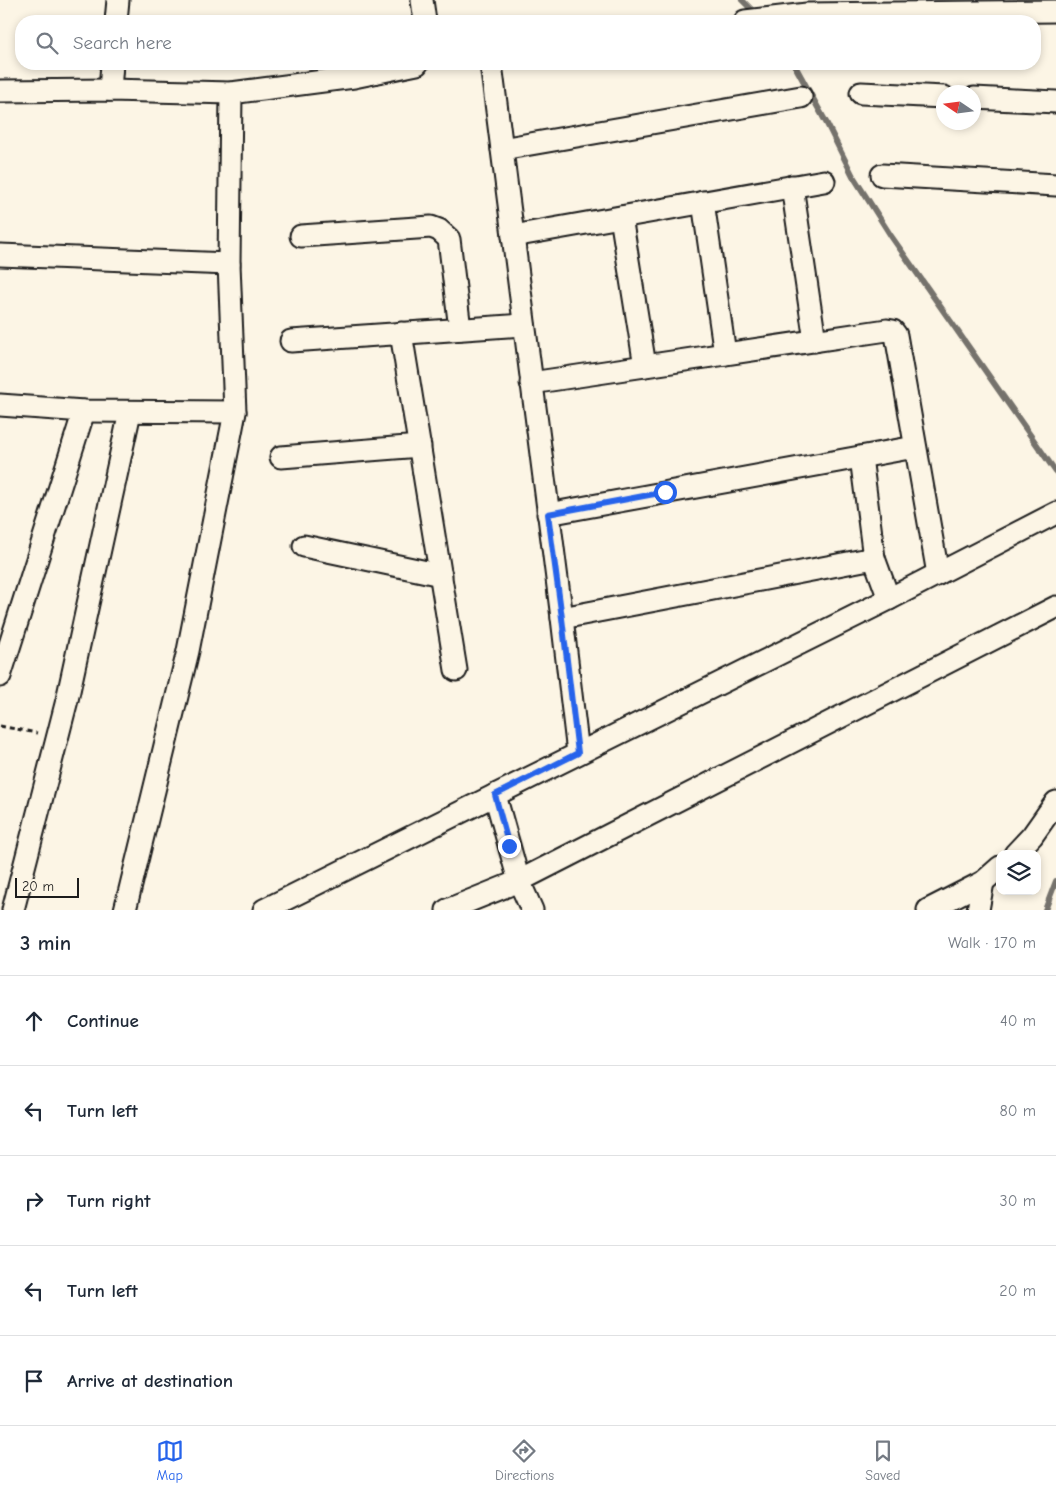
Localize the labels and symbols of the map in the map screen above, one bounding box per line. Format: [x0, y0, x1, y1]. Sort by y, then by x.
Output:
north arrow [936, 85, 981, 130]
route start [654, 481, 677, 504]
route end [498, 835, 521, 858]
scale bar [15, 875, 79, 898]

